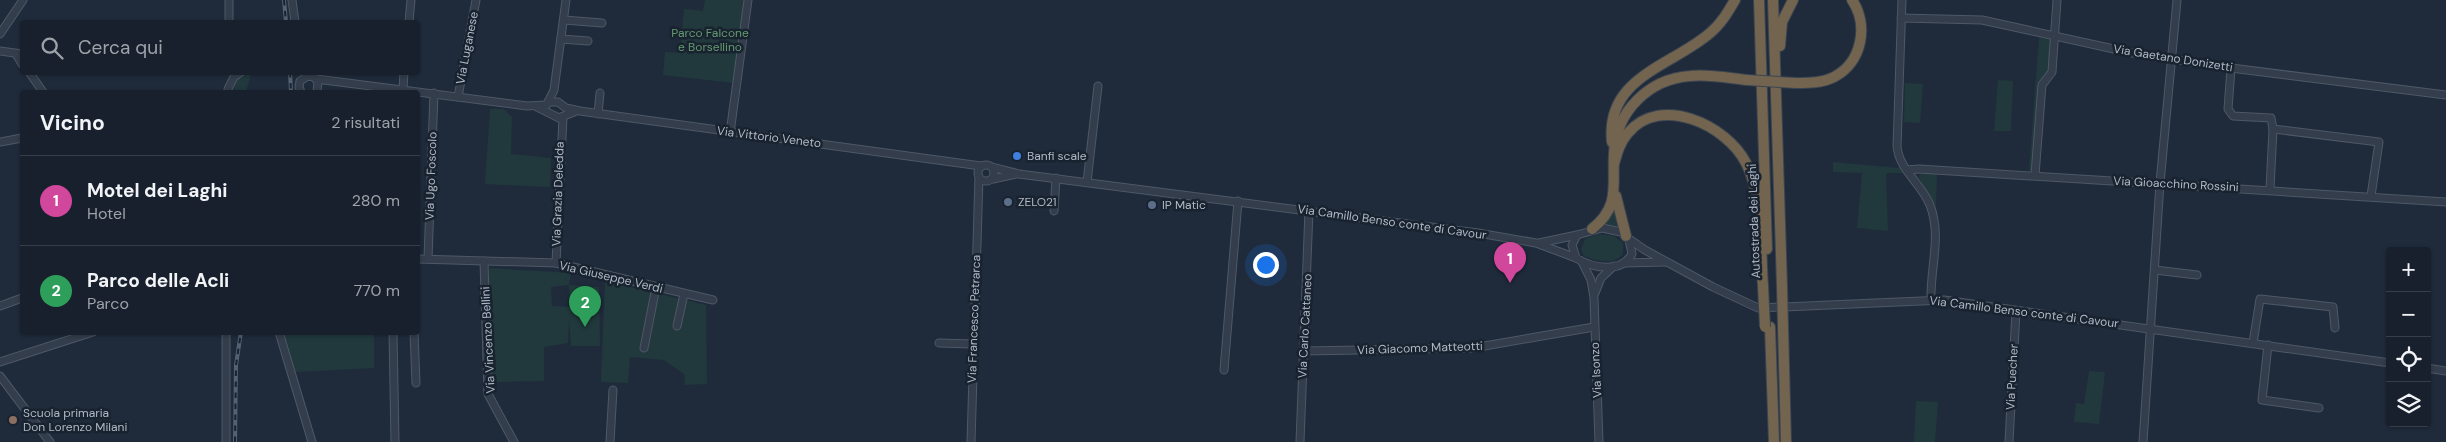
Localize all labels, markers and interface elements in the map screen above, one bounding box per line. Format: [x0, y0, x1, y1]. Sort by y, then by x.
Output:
street label: Via Luganese [452, 10, 482, 86]
search box [20, 20, 420, 75]
park label: Parco Falcone e Borsellino [671, 25, 749, 55]
icon: search [38, 34, 66, 62]
text: Cerca qui [78, 35, 163, 60]
street label: Via Gaetano Donizetti [2112, 41, 2234, 75]
text: Vicino [40, 109, 105, 137]
text: 2 risultati [331, 112, 400, 133]
street label: Via Vittorio Veneto [716, 123, 822, 151]
street label: Via Ugo Foscolo [421, 132, 441, 220]
street label: Via Grazia Deledda [548, 141, 568, 247]
place label: Banfi scale [1027, 148, 1087, 164]
marker: Banfi scale [1011, 150, 1023, 162]
street label: Autostrada dei Laghi [1744, 163, 1764, 279]
street label: Via Gioacchino Rossini [2113, 173, 2239, 195]
text: Motel dei Laghi [87, 178, 228, 203]
text: 1 [53, 190, 59, 211]
text: 280 m [352, 190, 400, 211]
place label: ZELO21 [1018, 194, 1057, 210]
marker: ZELO21 [1002, 196, 1014, 208]
place label: IP Matic [1162, 197, 1206, 213]
marker: IP Matic [1146, 199, 1158, 211]
street label: Via Camillo Benso conte di Cavour [1296, 201, 1488, 243]
text: Hotel [87, 203, 126, 224]
pin: 1 [1494, 242, 1526, 283]
map controls [2386, 247, 2431, 427]
button: + [2386, 247, 2431, 292]
your location [1253, 252, 1279, 278]
street label: Via Francesco Petrarca [964, 255, 984, 383]
street label: Via Giuseppe Verdi [558, 257, 665, 297]
text: Parco delle Acli [87, 268, 229, 293]
street label: Via Carlo Cattaneo [1294, 273, 1316, 379]
text: 2 [51, 280, 61, 301]
text: 770 m [354, 280, 400, 301]
street label: Via Vincenzo Bellini [477, 286, 499, 394]
pin: 2 [569, 286, 601, 327]
street label: Via Camillo Benso conte di Cavour [1928, 292, 2120, 332]
button: − [2386, 292, 2431, 337]
text: Parco [87, 293, 129, 314]
button: locate [2386, 337, 2431, 382]
street label: Via Giacomo Matteotti [1357, 338, 1483, 358]
street label: Via Isonzo [1587, 342, 1605, 398]
street label: Via Puecher [2002, 343, 2022, 411]
button: layers [2386, 382, 2431, 427]
place label: Scuola primaria Don Lorenzo Milani [23, 405, 127, 435]
marker: Scuola primaria Don Lorenzo Milani [7, 414, 19, 426]

